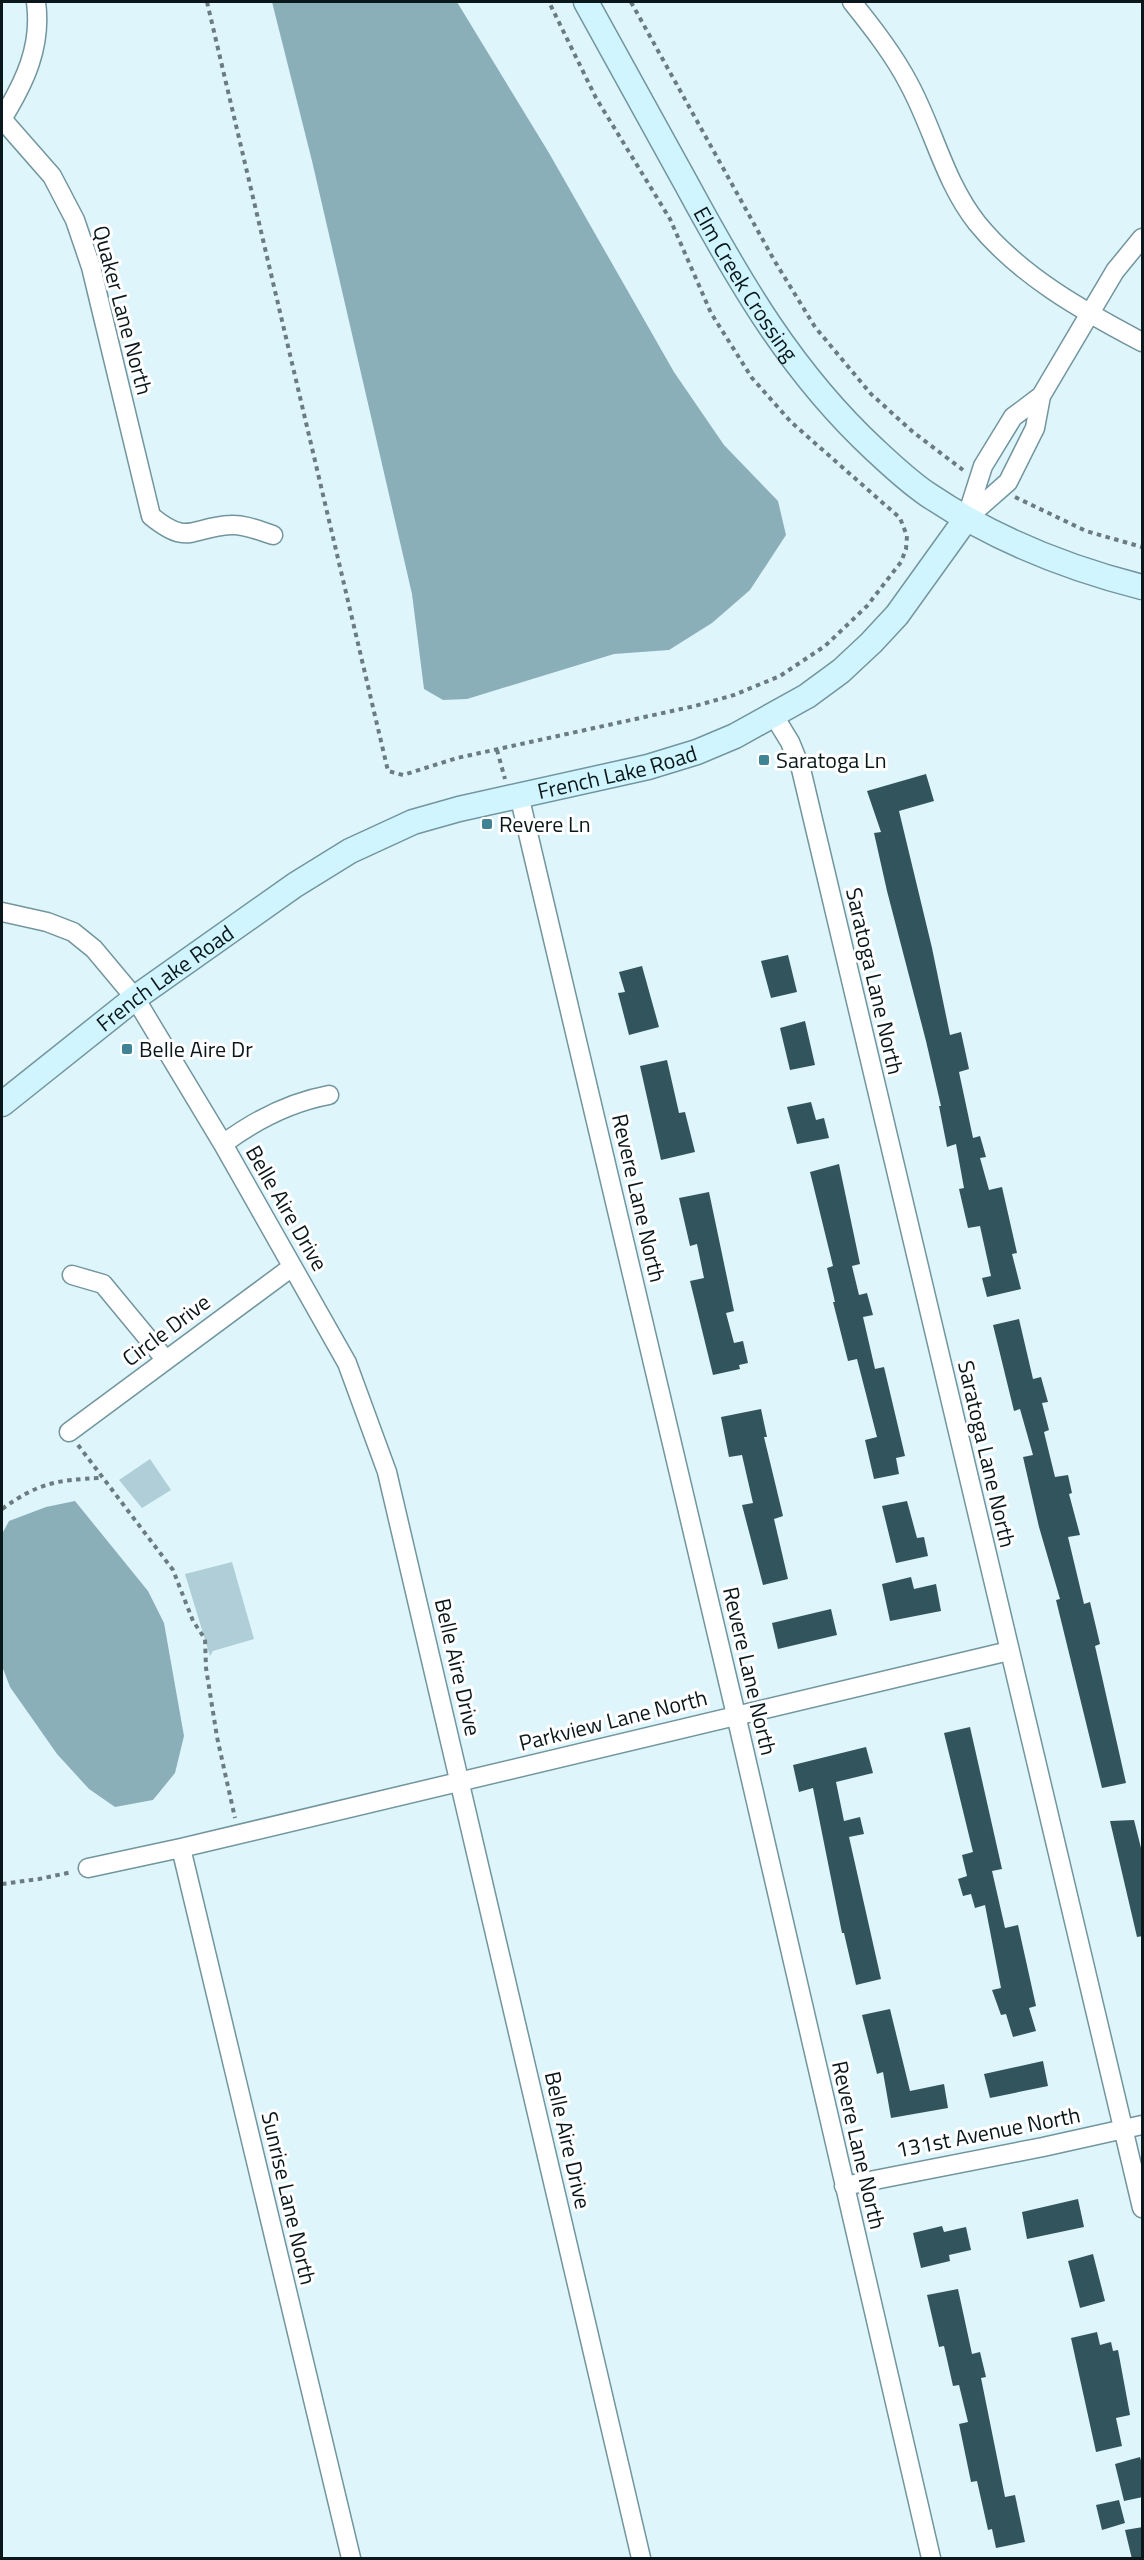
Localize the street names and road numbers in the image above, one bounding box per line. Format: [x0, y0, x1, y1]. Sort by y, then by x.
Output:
street label: Elm Creek Crossing [685, 200, 807, 368]
street label: Quaker Lane North [84, 222, 162, 398]
street label: French Lake Road [534, 736, 701, 808]
street label: Saratoga Lane North [837, 884, 913, 1078]
street label: French Lake Road [89, 916, 241, 1040]
street label: Revere Lane North [603, 1110, 675, 1286]
street label: Belle Aire Drive [237, 1139, 337, 1277]
street label: Circle Drive [115, 1285, 217, 1375]
street label: Saratoga Lane North [949, 1357, 1025, 1551]
street label: Revere Lane North [714, 1583, 786, 1759]
street label: Belle Aire Drive [426, 1595, 490, 1739]
street label: Parkview Lane North [515, 1680, 711, 1760]
street label: Revere Lane North [823, 2057, 895, 2233]
street label: Belle Aire Drive [536, 2068, 600, 2212]
street label: 131st Avenue North [893, 2097, 1083, 2167]
street label: Sunrise Lane North [253, 2108, 325, 2288]

